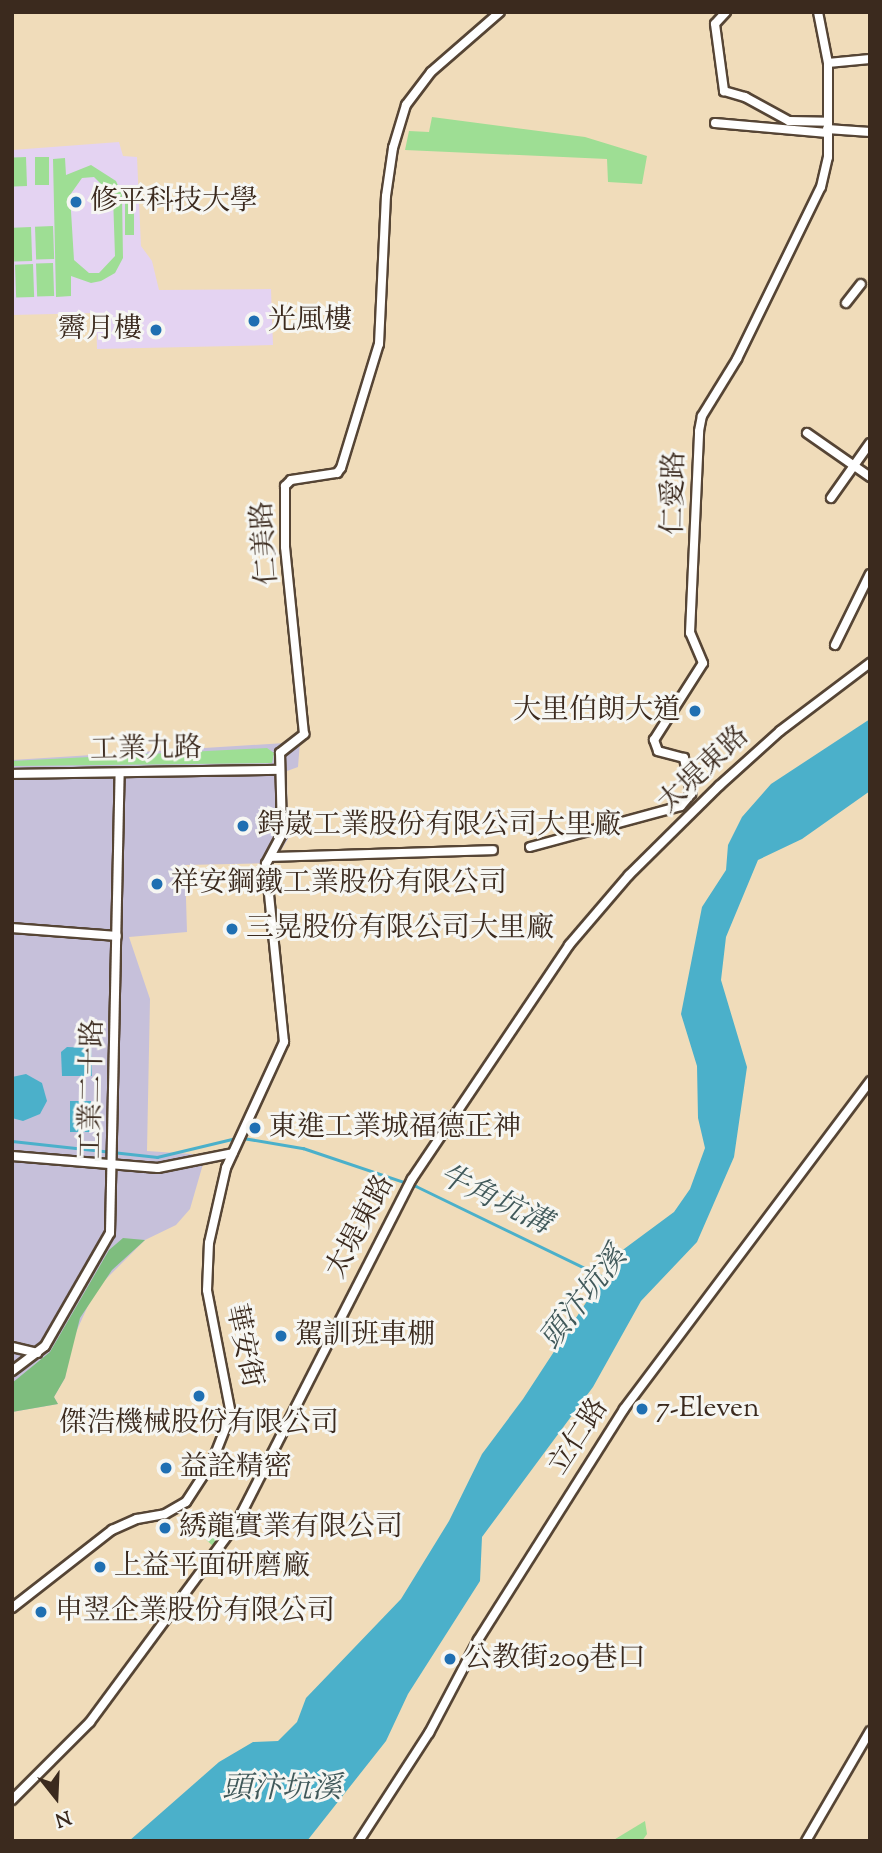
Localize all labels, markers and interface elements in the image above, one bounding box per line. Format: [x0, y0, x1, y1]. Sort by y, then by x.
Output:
place label: 修平科技大學 [90, 185, 258, 219]
marker: 修平科技大學 [68, 194, 84, 210]
place label: 光風樓 [268, 304, 352, 338]
place label: 霽月樓 [58, 313, 142, 347]
marker: 光風樓 [246, 313, 262, 329]
marker: 霽月樓 [148, 322, 164, 338]
street label: 仁愛路 [657, 451, 693, 535]
street label: 仁美路 [246, 500, 286, 586]
place label: 大里伯朗大道 [513, 694, 681, 728]
marker: 大里伯朗大道 [687, 703, 703, 719]
street label: 太堤東路 [652, 720, 756, 820]
street label: 工業九路 [90, 732, 202, 768]
place label: 鍀崴工業股份有限公司大里廠 [257, 809, 621, 843]
marker: 鍀崴工業股份有限公司大里廠 [235, 818, 251, 834]
place label: 祥安鋼鐵工業股份有限公司 [171, 867, 507, 901]
marker: 祥安鋼鐵工業股份有限公司 [149, 876, 165, 892]
place label: 三晃股份有限公司大里廠 [246, 912, 554, 946]
marker: 三晃股份有限公司大里廠 [224, 921, 240, 937]
street label: 工業二十路 [75, 1019, 111, 1159]
place label: 東進工業城福德正神 [269, 1111, 521, 1145]
marker: 東進工業城福德正神 [247, 1120, 263, 1136]
water label: 牛角坑溝 [432, 1159, 556, 1243]
street label: 太堤東路 [320, 1170, 402, 1284]
water label: 頭汴坑溪 [534, 1241, 636, 1357]
street label: 華安街 [218, 1301, 268, 1391]
place label: 駕訓班車棚 [295, 1319, 435, 1353]
marker: 駕訓班車棚 [273, 1328, 289, 1344]
marker: 傑浩機械股份有限公司 [191, 1388, 207, 1404]
place label: 7-Eleven [656, 1392, 760, 1426]
street label: 立仁路 [542, 1393, 616, 1481]
marker: 7-Eleven [634, 1401, 650, 1417]
place label: 傑浩機械股份有限公司 [59, 1407, 339, 1441]
place label: 益詮精密 [180, 1451, 292, 1485]
marker: 益詮精密 [158, 1460, 174, 1476]
place label: 綉龍實業有限公司 [179, 1511, 403, 1545]
marker: 綉龍實業有限公司 [157, 1520, 173, 1536]
place label: 上益平面研磨廠 [114, 1550, 310, 1584]
marker: 上益平面研磨廠 [92, 1559, 108, 1575]
place label: 申翌企業股份有限公司 [55, 1595, 335, 1629]
marker: 申翌企業股份有限公司 [33, 1604, 49, 1620]
place label: 公教街209巷口 [464, 1642, 646, 1676]
marker: 公教街209巷口 [442, 1651, 458, 1667]
north arrow [21, 1762, 91, 1832]
water label: 頭汴坑溪 [222, 1772, 342, 1808]
text: N [51, 1802, 74, 1833]

